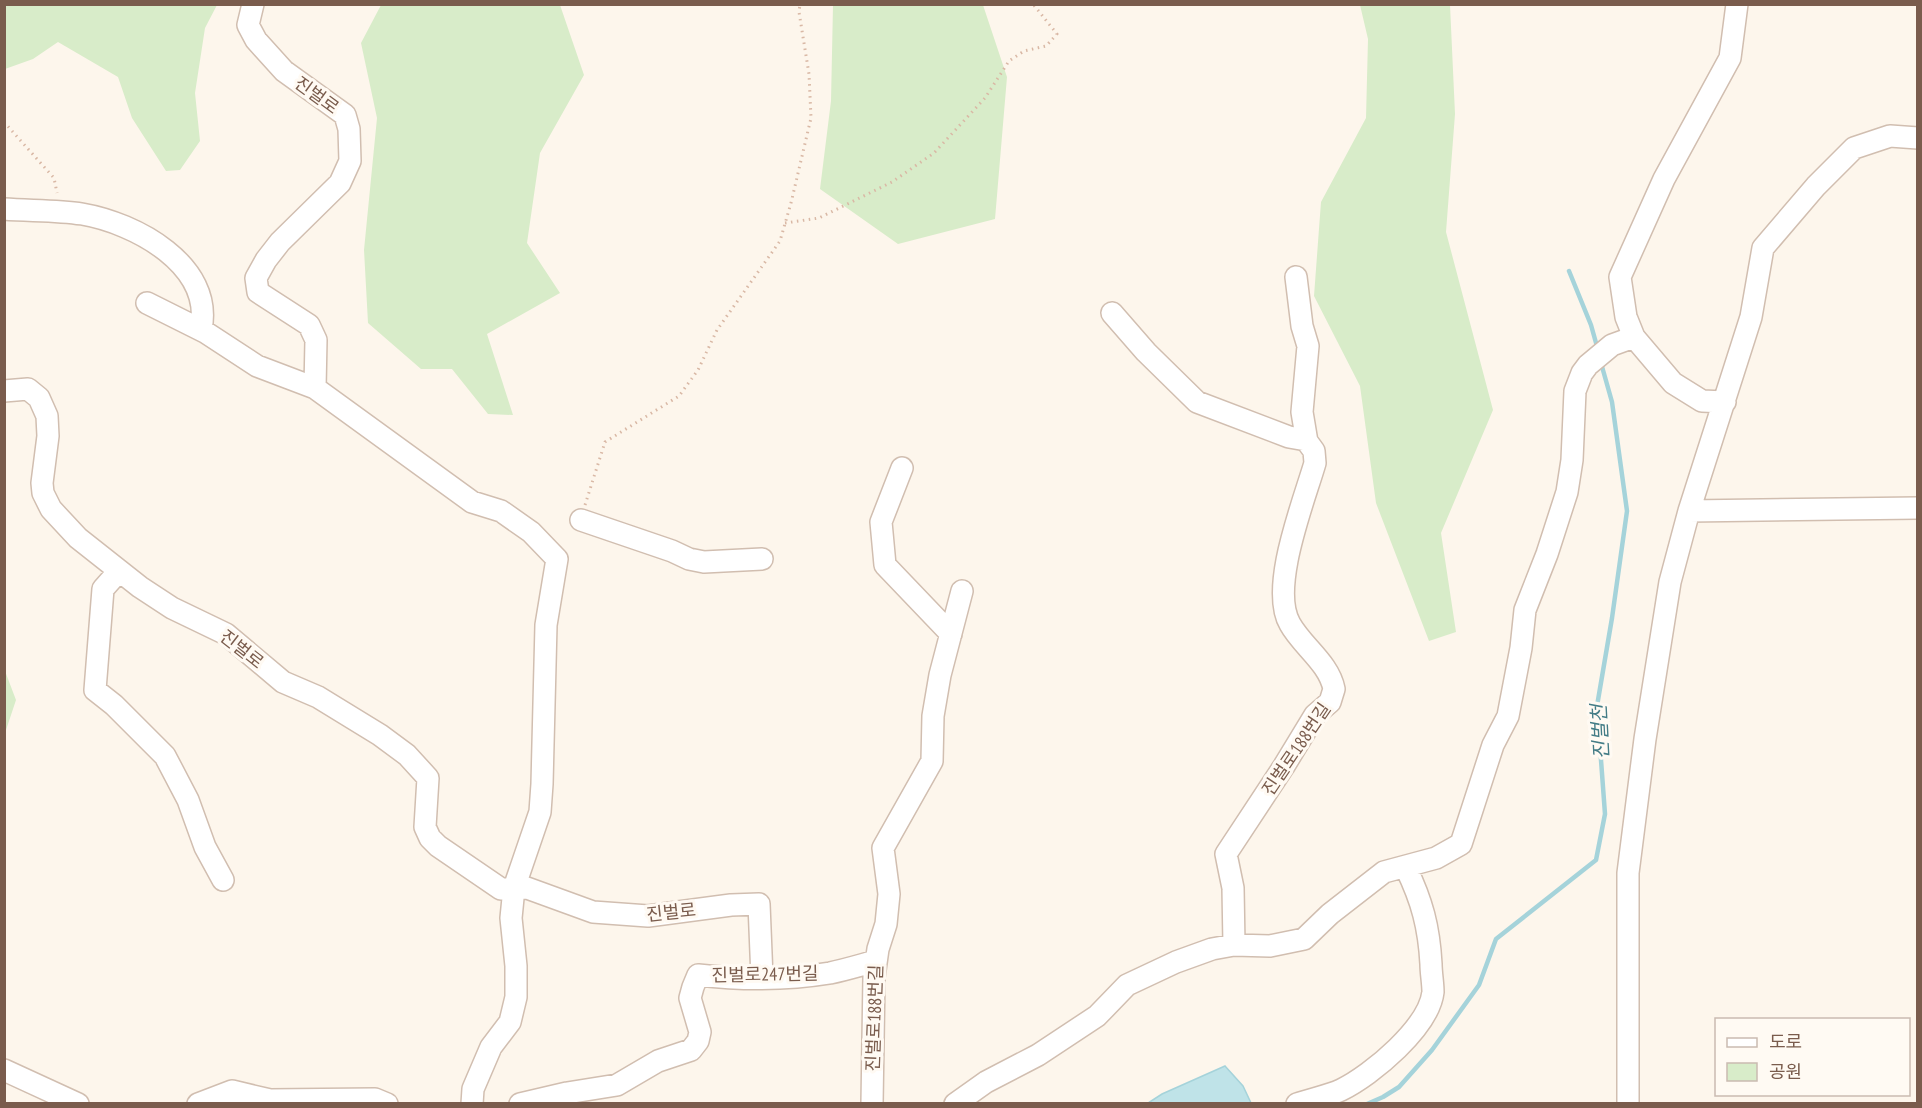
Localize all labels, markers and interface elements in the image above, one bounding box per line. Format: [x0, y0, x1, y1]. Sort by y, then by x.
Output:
street label: 진벌로 [290, 71, 344, 119]
street label: 진벌로 [215, 625, 269, 673]
street label: 진벌로188번길 [1257, 698, 1335, 800]
water label: 진벌천 [1585, 701, 1614, 760]
street label: 진벌로 [645, 898, 697, 926]
street label: 진벌로247번길 [711, 962, 819, 986]
street label: 진벌로188번길 [861, 964, 887, 1072]
legend [1715, 1018, 1910, 1096]
text: 도로 [1769, 1030, 1802, 1053]
text: 공원 [1769, 1060, 1802, 1083]

